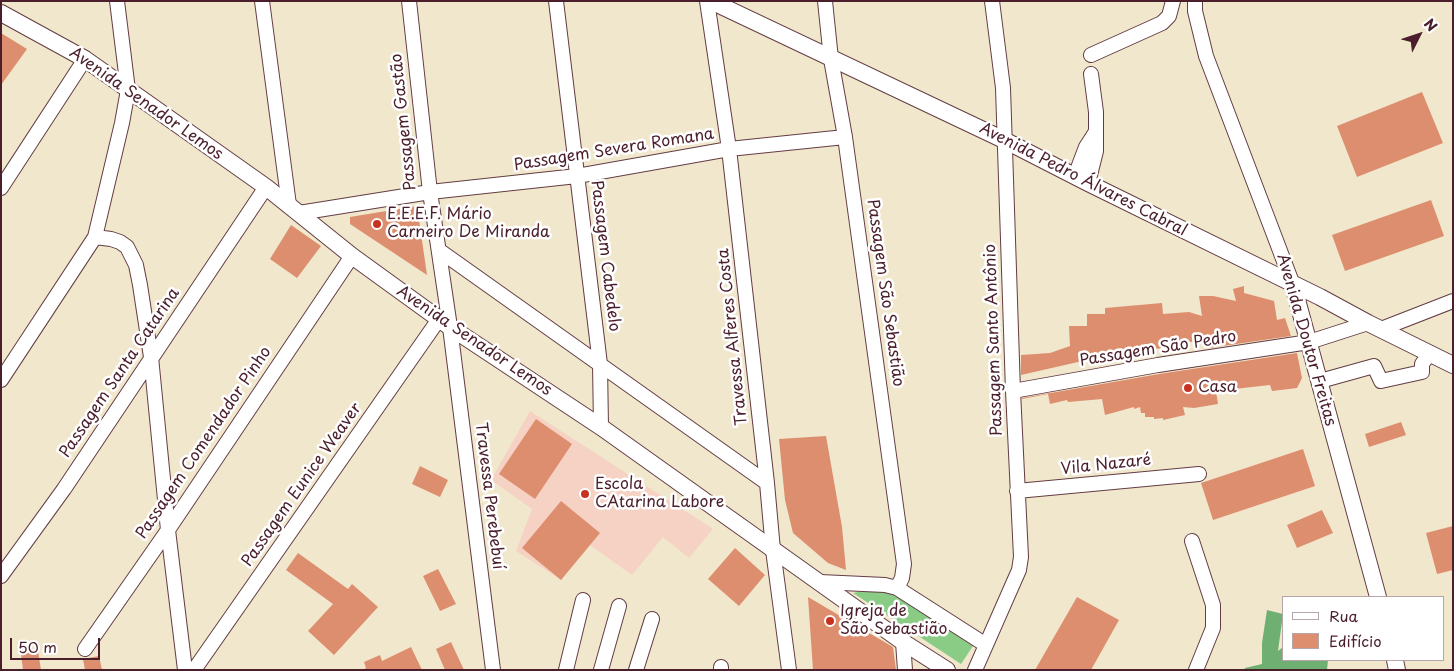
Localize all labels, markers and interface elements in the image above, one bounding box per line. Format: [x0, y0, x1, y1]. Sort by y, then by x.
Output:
north arrow [1394, 10, 1444, 60]
text: N [1419, 14, 1442, 36]
street label: Avenida Senador Lemos [66, 44, 226, 164]
street label: Passagem Gastão [387, 53, 421, 191]
street label: Avenida Pedro Álvares Cabral [976, 119, 1190, 241]
street label: Passagem Severa Romana [513, 125, 715, 175]
street label: Passagem Cabedelo [586, 179, 624, 333]
street label: Passagem São Sebastião [862, 198, 908, 388]
place label: E.E.E.F. Mário Carneiro De Miranda [387, 205, 550, 243]
marker: E.E.E.F. Mário Carneiro De Miranda [371, 218, 383, 230]
street label: Passagem Santo Antônio [981, 244, 1007, 436]
street label: Travessa Alferes Costa [714, 247, 752, 427]
street label: Avenida Doutor Freitas [1272, 252, 1340, 428]
street label: Avenida Senador Lemos [393, 282, 555, 400]
street label: Passagem Santa Catarina [56, 285, 184, 461]
street label: Passagem São Pedro [1078, 327, 1238, 371]
street label: Passagem Comendador Pinho [132, 343, 276, 543]
place label: Casa [1198, 378, 1237, 398]
marker: Casa [1182, 382, 1194, 394]
street label: Passagem Eunice Weaver [238, 399, 366, 571]
street label: Travessa Perebebuí [470, 421, 508, 571]
street label: Vila Nazaré [1060, 451, 1152, 479]
place label: Escola CAtarina Labore [595, 475, 724, 513]
marker: Escola CAtarina Labore [579, 488, 591, 500]
legend [1282, 596, 1444, 661]
place label: Igreja de São Sebastião [840, 602, 947, 640]
text: Rua [1329, 604, 1358, 627]
marker: Igreja de São Sebastião [824, 615, 836, 627]
scale bar [12, 628, 102, 660]
text: Edifício [1329, 629, 1382, 652]
text: 50 m [18, 635, 57, 658]

